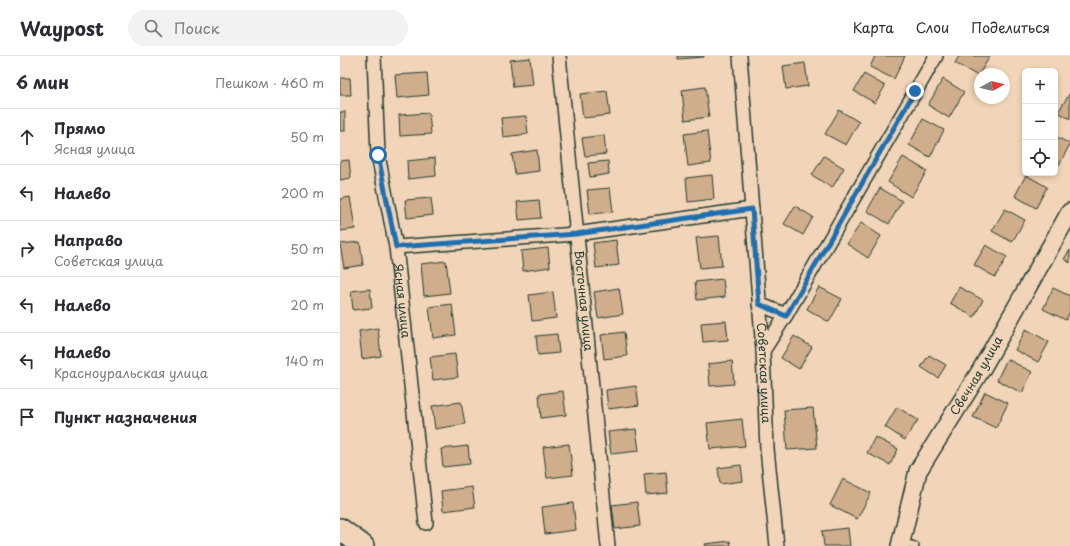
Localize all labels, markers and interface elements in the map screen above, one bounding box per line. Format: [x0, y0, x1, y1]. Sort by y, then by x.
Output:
search box [128, 10, 408, 46]
text: Waypost [20, 14, 104, 42]
text: Поиск [174, 16, 220, 39]
icon: search [142, 17, 164, 39]
text: Карта [853, 17, 894, 38]
text: Слои [916, 17, 949, 38]
text: Поделиться [971, 17, 1050, 38]
north arrow [974, 68, 1010, 104]
map controls [1022, 68, 1058, 176]
button: + [1022, 68, 1058, 104]
text: 6 мин [16, 69, 69, 95]
text: Пешком · 460 m [215, 73, 324, 92]
route end [906, 82, 924, 100]
button: − [1022, 104, 1058, 140]
text: Прямо [54, 116, 105, 139]
icon: ahead [16, 126, 38, 148]
text: 50 m [290, 127, 324, 146]
text: Ясная улица [54, 139, 135, 158]
button: locate [1022, 140, 1058, 176]
route start [369, 146, 387, 164]
text: Налево [54, 181, 111, 204]
icon: left [16, 182, 38, 204]
text: 200 m [281, 183, 324, 202]
text: Направо [54, 228, 123, 251]
icon: right [16, 238, 38, 260]
text: 50 m [290, 239, 324, 258]
street label: Восточная улица [570, 249, 599, 352]
text: Советская улица [54, 251, 163, 270]
street label: Ясная улица [390, 263, 416, 339]
text: Налево [54, 293, 111, 316]
icon: left [16, 294, 38, 316]
text: 20 m [290, 295, 324, 314]
street label: Советская улица [753, 322, 776, 424]
street label: Свечная улица [945, 332, 1007, 418]
text: Налево [54, 340, 111, 363]
icon: left [16, 350, 38, 372]
text: 140 m [285, 351, 324, 370]
text: Красноуральская улица [54, 363, 208, 382]
text: Пункт назначения [54, 405, 197, 428]
icon: arrive [16, 406, 38, 428]

